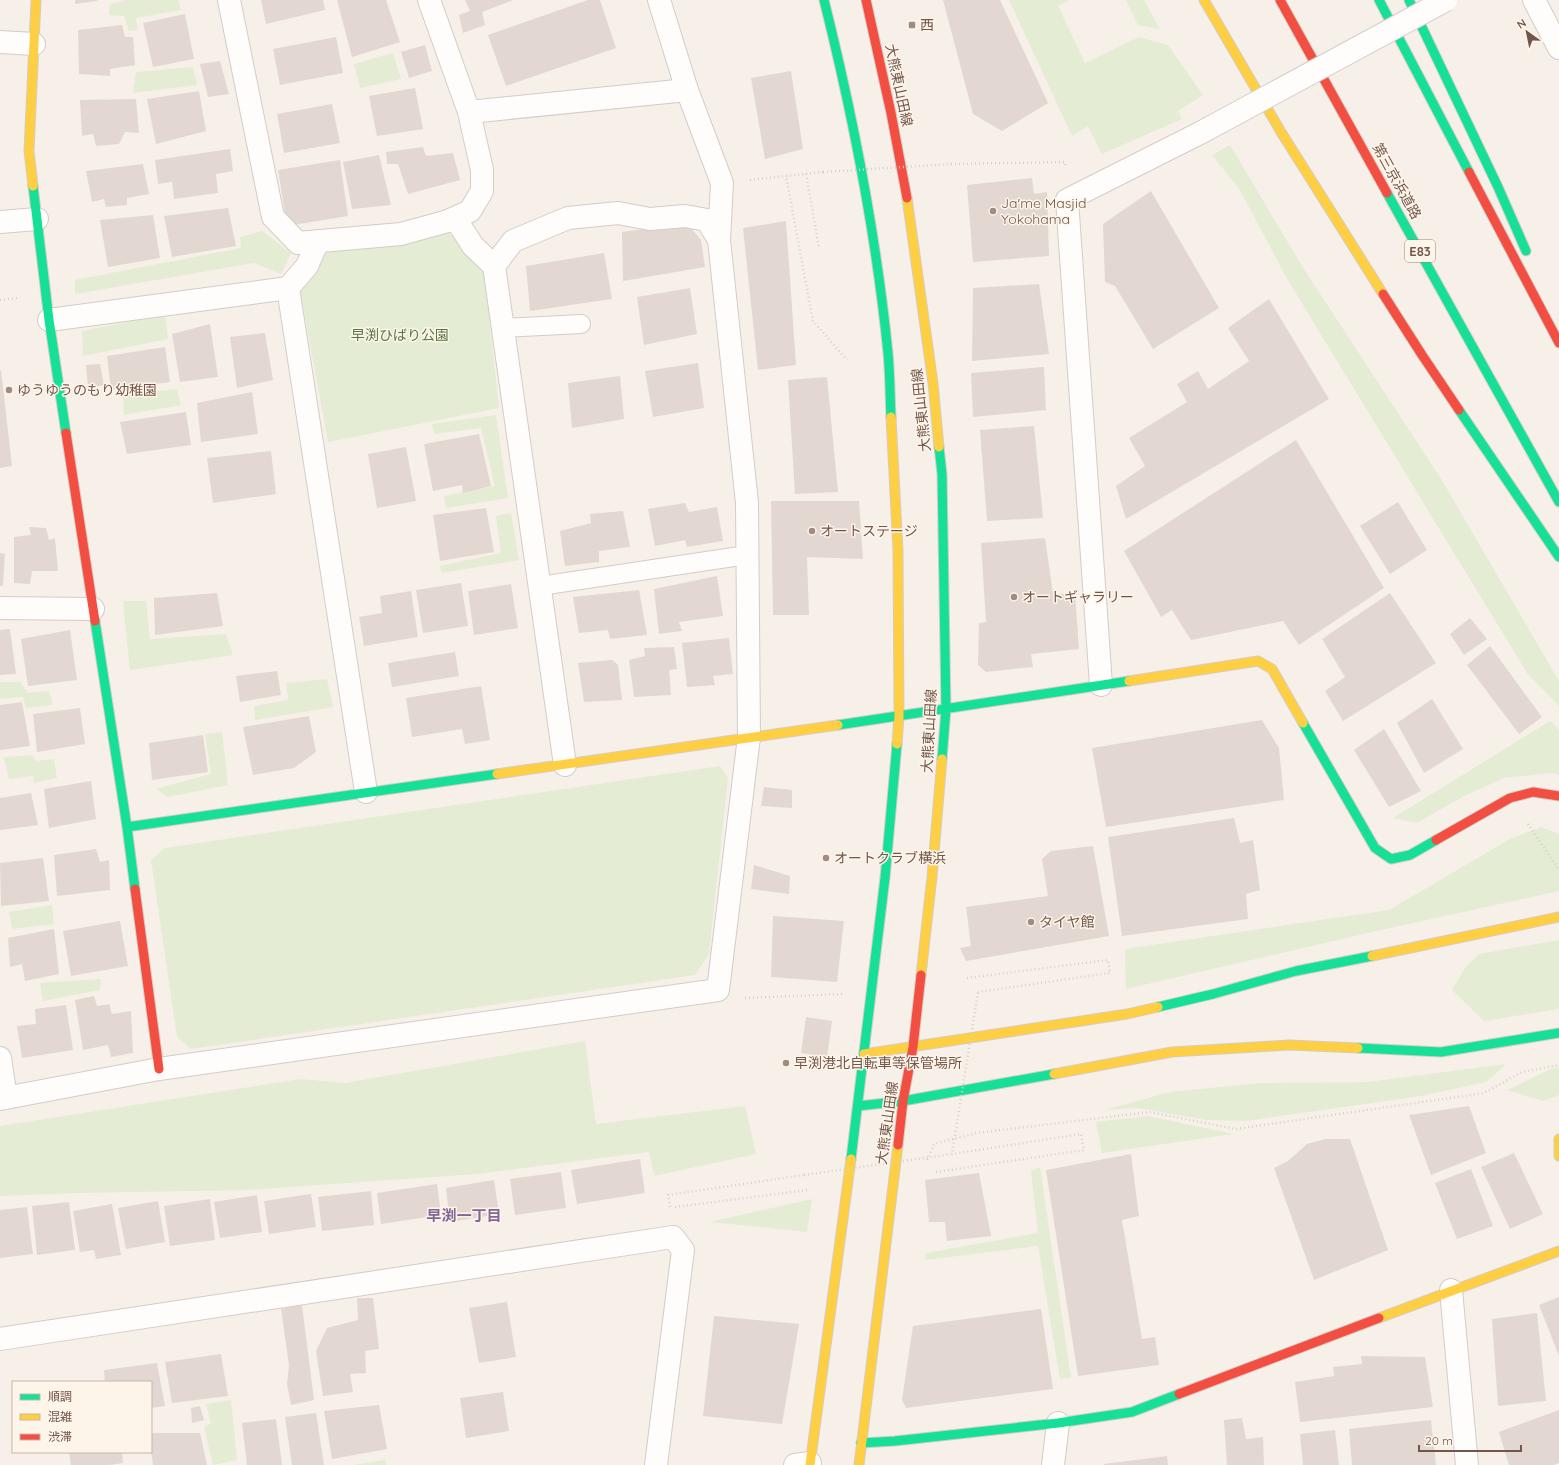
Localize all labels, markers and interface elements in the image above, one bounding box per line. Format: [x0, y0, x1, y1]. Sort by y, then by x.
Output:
north arrow [1507, 12, 1547, 52]
place label: 西 [920, 16, 934, 34]
text: N [1514, 16, 1529, 32]
marker: 西 [907, 20, 917, 30]
street label: 大熊東山田線 [881, 42, 917, 128]
street label: 第三京浜道路 [1369, 140, 1425, 222]
place label: Ja'me Masjid Yokohama [1001, 194, 1087, 228]
marker: Ja'me Masjid Yokohama [988, 206, 998, 216]
road number: E83 [1405, 240, 1435, 262]
park label: 早渕ひばり公園 [351, 326, 449, 344]
street label: 大熊東山田線 [908, 367, 934, 453]
place label: ゆうゆうのもり幼稚園 [17, 381, 157, 399]
marker: ゆうゆうのもり幼稚園 [4, 385, 14, 395]
place label: オートステージ [820, 522, 918, 540]
marker: オートステージ [807, 526, 817, 536]
place label: オートギャラリー [1022, 588, 1134, 606]
marker: オートギャラリー [1009, 592, 1019, 602]
street label: 大熊東山田線 [918, 689, 940, 773]
place label: オートクラブ横浜 [834, 849, 946, 867]
marker: オートクラブ横浜 [821, 853, 831, 863]
place label: タイヤ館 [1039, 913, 1095, 931]
marker: タイヤ館 [1026, 917, 1036, 927]
place label: 早渕港北自転車等保管場所 [794, 1054, 962, 1072]
marker: 早渕港北自転車等保管場所 [781, 1058, 791, 1068]
street label: 大熊東山田線 [872, 1080, 902, 1166]
district label: 早渕一丁目 [426, 1206, 502, 1225]
legend [12, 1381, 152, 1453]
text: 順調 [48, 1389, 72, 1404]
text: 混雑 [48, 1409, 72, 1424]
scale bar [1419, 1427, 1521, 1453]
text: 渋滞 [48, 1429, 72, 1444]
text: 20 m [1425, 1433, 1453, 1448]

